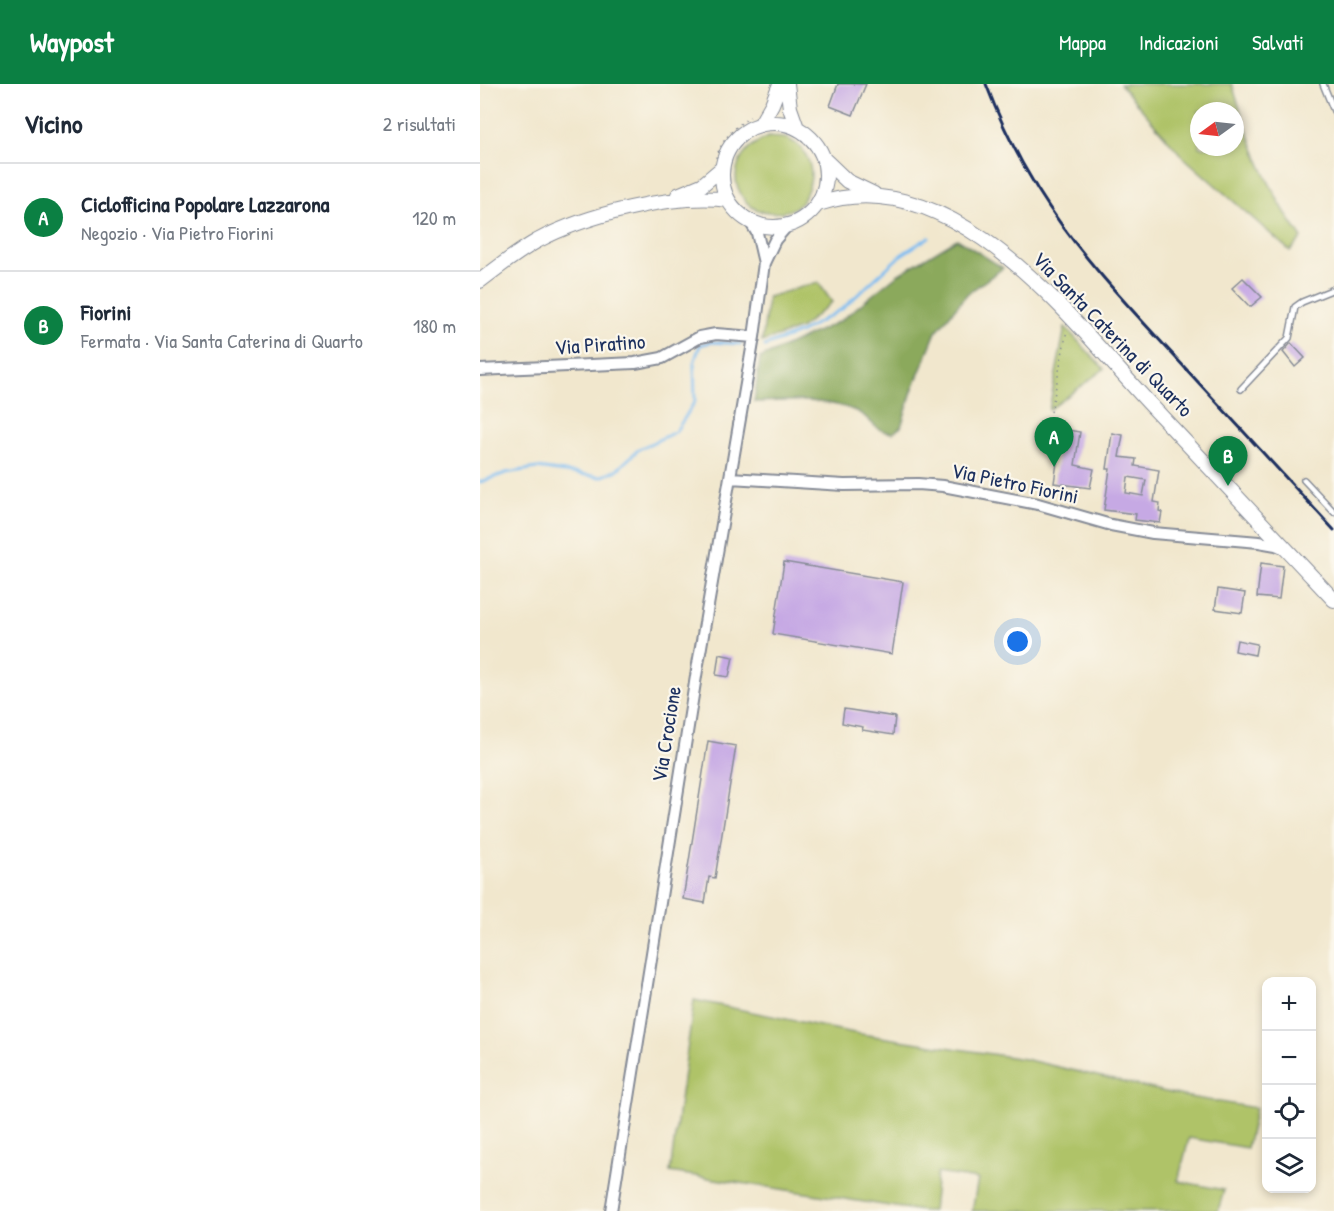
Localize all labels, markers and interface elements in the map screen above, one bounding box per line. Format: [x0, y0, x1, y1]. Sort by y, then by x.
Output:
text: Waypost [30, 23, 114, 61]
text: Mappa [1059, 28, 1106, 57]
text: Indicazioni [1139, 28, 1219, 57]
text: Salvati [1252, 28, 1304, 57]
north arrow [1190, 102, 1244, 156]
text: Vicino [24, 106, 83, 141]
text: 2 risultati [383, 110, 456, 137]
text: Ciclofficina Popolare Lazzarona [81, 189, 329, 219]
text: A [39, 204, 48, 231]
text: 120 m [412, 204, 456, 231]
text: Negozio · Via Pietro Fiorini [81, 219, 274, 246]
street label: Via Santa Caterina di Quarto [1026, 245, 1200, 423]
text: Fiorini [81, 297, 131, 327]
text: B [38, 312, 49, 339]
text: 180 m [413, 312, 456, 339]
street label: Via Piratino [554, 326, 646, 362]
text: Fermata · Via Santa Caterina di Quarto [81, 327, 363, 354]
pin: A [1034, 418, 1074, 467]
pin: B [1208, 436, 1248, 486]
street label: Via Pietro Fiorini [949, 455, 1081, 511]
your location [1003, 627, 1032, 656]
street label: Via Crocione [644, 684, 688, 784]
map controls [1262, 977, 1316, 1193]
button: + [1262, 977, 1316, 1031]
button: − [1262, 1031, 1316, 1085]
button: locate [1262, 1085, 1316, 1139]
button: layers [1262, 1139, 1316, 1193]

